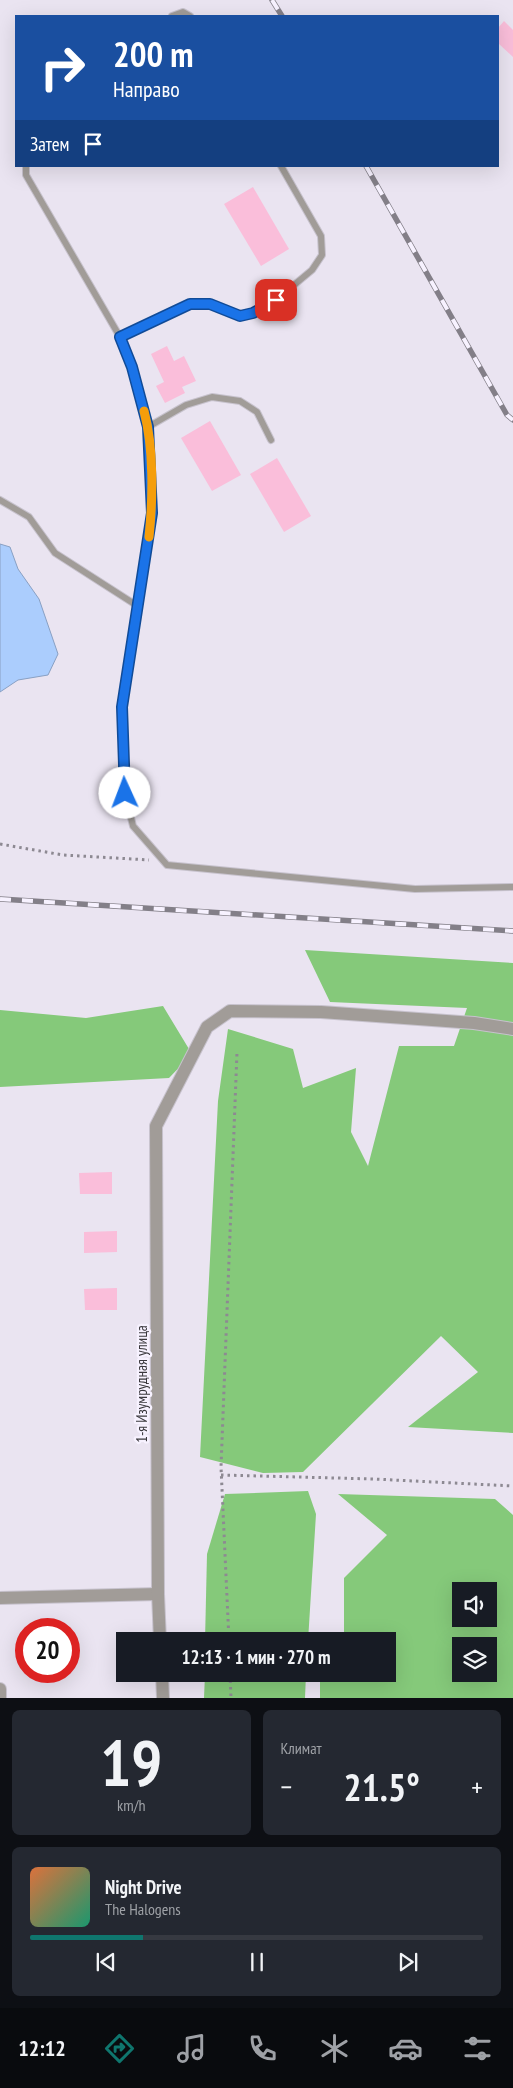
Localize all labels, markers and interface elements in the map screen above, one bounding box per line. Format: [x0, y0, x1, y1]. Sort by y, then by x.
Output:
text: 200 m [113, 31, 194, 77]
icon: right [30, 35, 95, 100]
text: Направо [113, 75, 180, 103]
icon: arrive [79, 130, 107, 158]
text: Затем [30, 132, 69, 156]
pin [255, 279, 297, 321]
icon: arrive [262, 286, 290, 314]
position arrow [98, 766, 150, 818]
street label: 1-я Изумрудная улица [132, 1325, 151, 1443]
map controls [452, 1582, 497, 1682]
button: sound [452, 1582, 497, 1627]
speed limit sign: 20 [15, 1618, 80, 1683]
button: layers [452, 1637, 497, 1682]
text: 12:13 · 1 мин · 270 m [182, 1645, 330, 1669]
text: 19 [100, 1720, 162, 1804]
text: Климат [281, 1738, 322, 1758]
text: 21.5° [344, 1762, 420, 1811]
text: − [281, 1768, 292, 1805]
text: + [471, 1768, 483, 1805]
text: km/h [117, 1795, 145, 1815]
text: Night Drive [105, 1875, 182, 1899]
text: The Halogens [105, 1899, 181, 1919]
icon: previous [92, 1948, 120, 1976]
icon: pause [243, 1948, 271, 1976]
icon: next [394, 1948, 422, 1976]
icon: directions [102, 2031, 137, 2066]
icon: music [174, 2031, 209, 2066]
icon: phone [245, 2031, 280, 2066]
icon: climate [317, 2031, 352, 2066]
icon: car [388, 2031, 423, 2066]
icon: filters [460, 2031, 495, 2066]
text: 12:12 [18, 2034, 66, 2062]

